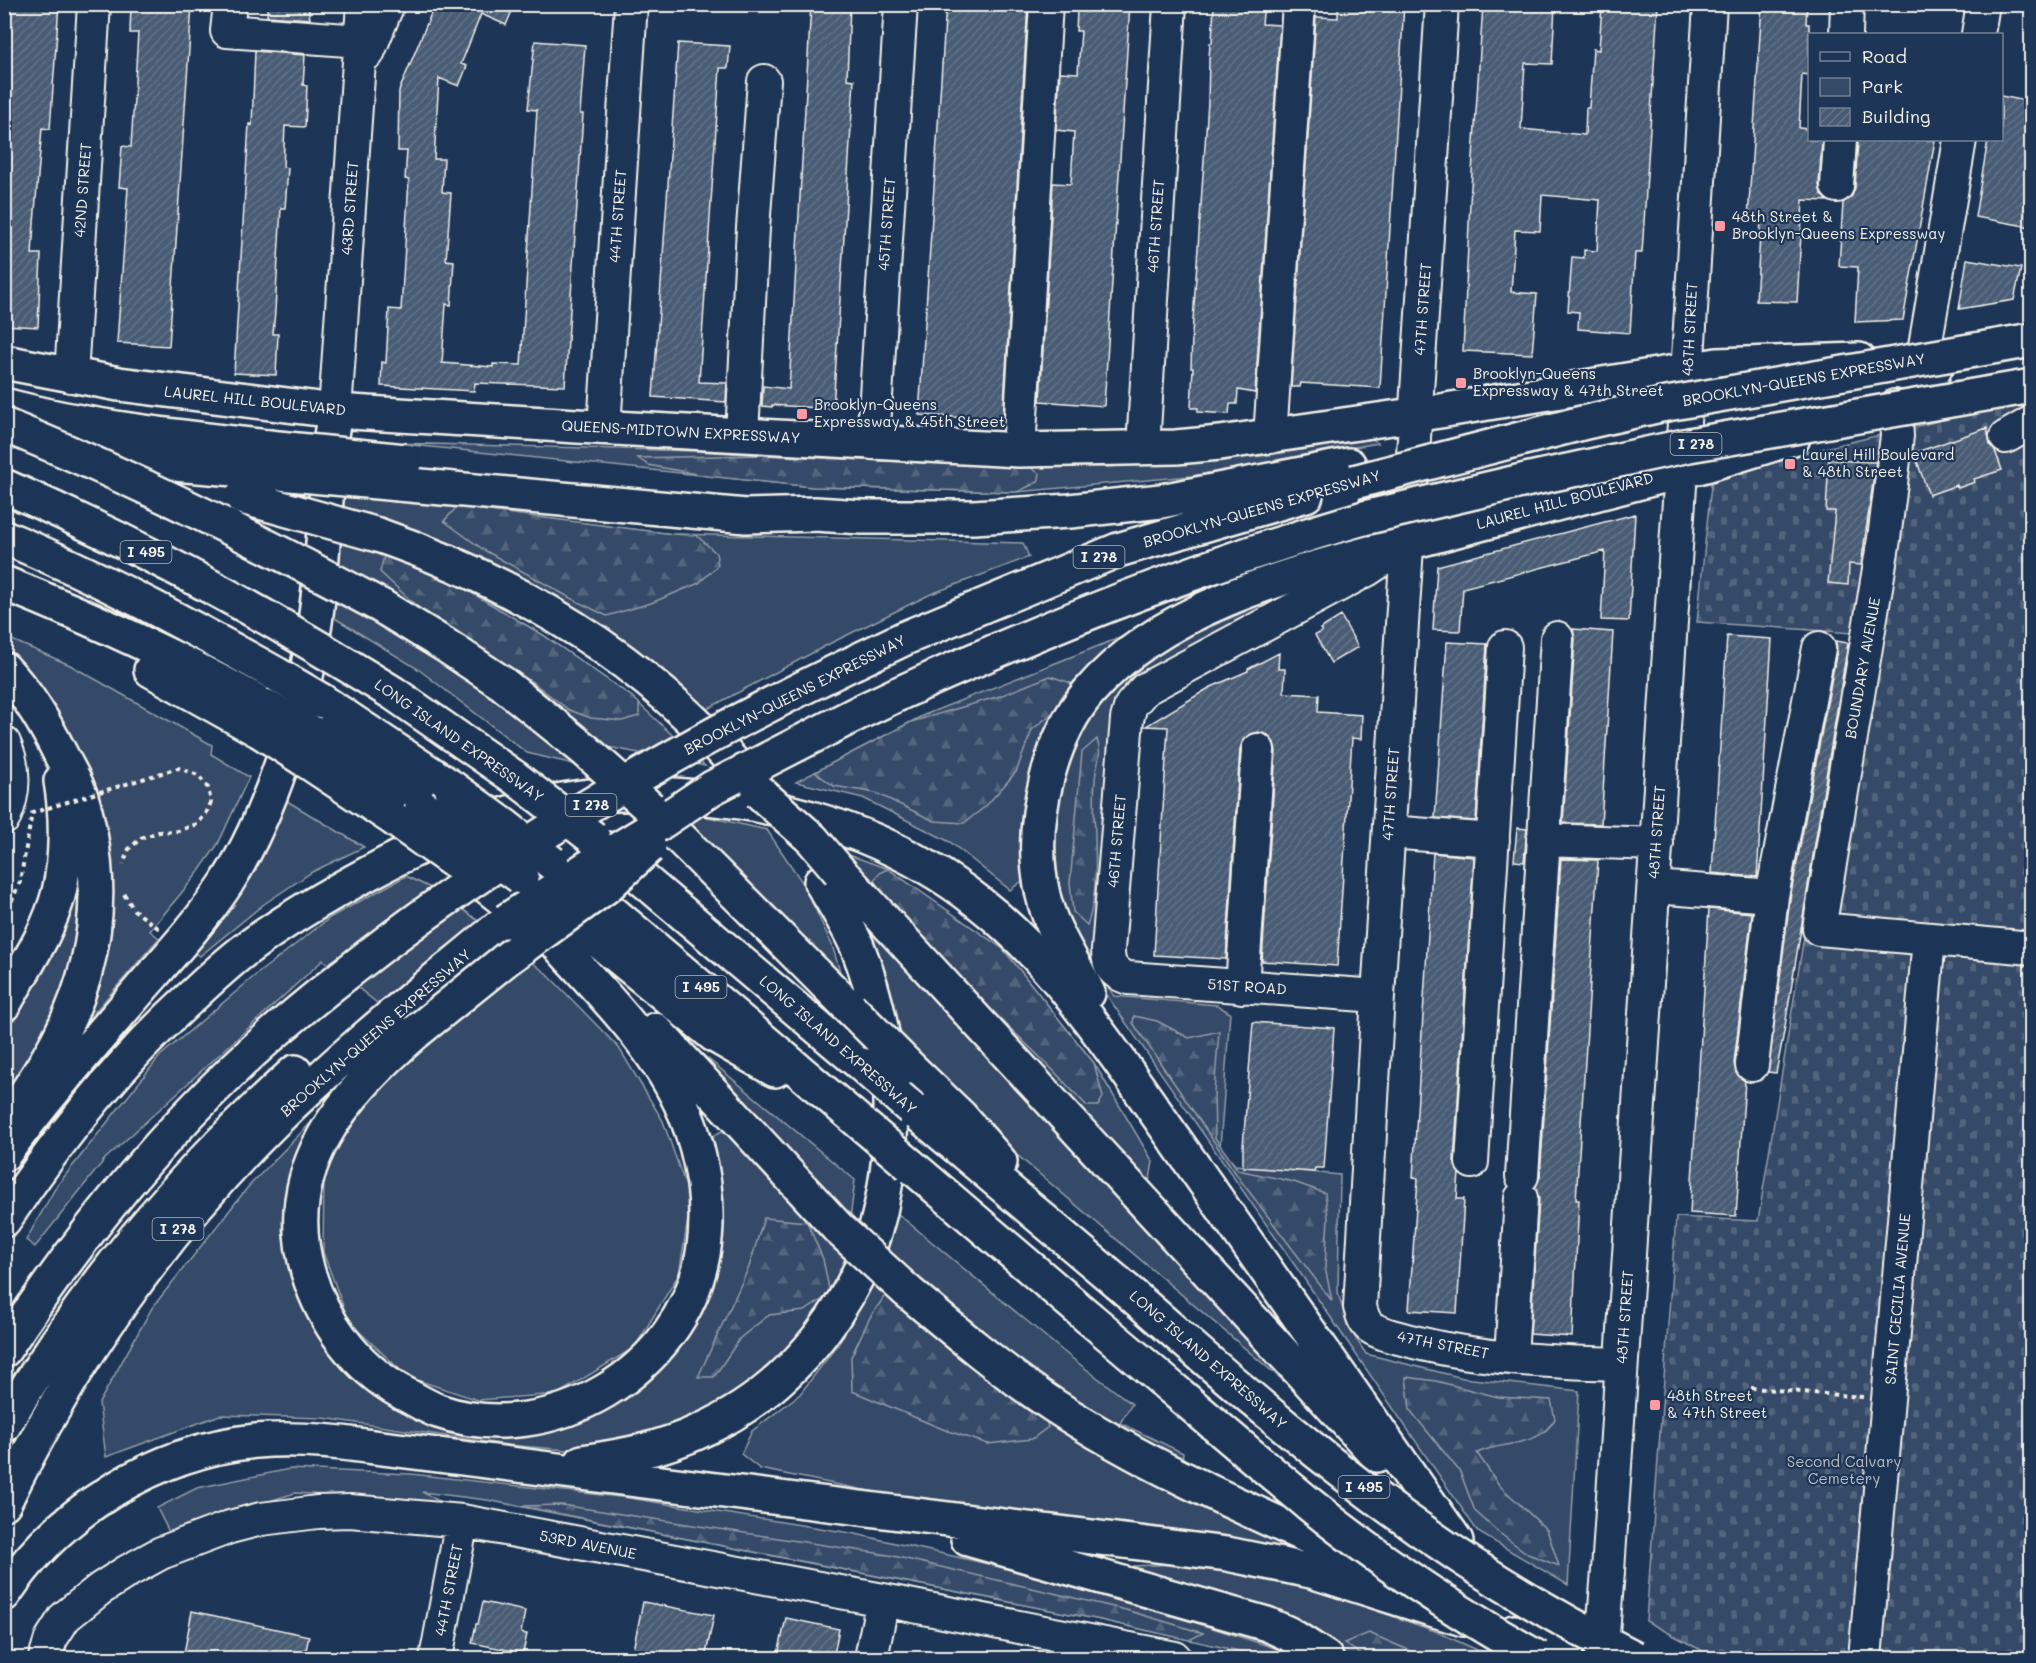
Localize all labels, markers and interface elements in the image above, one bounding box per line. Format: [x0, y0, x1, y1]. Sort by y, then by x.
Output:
legend [1808, 33, 2003, 141]
text: Road [1862, 44, 1907, 68]
text: Park [1862, 74, 1903, 98]
text: Building [1862, 104, 1930, 128]
street label: 42ND STREET [69, 142, 95, 238]
street label: 43RD STREET [336, 160, 362, 256]
street label: 44TH STREET [604, 169, 630, 263]
street label: 45TH STREET [873, 177, 899, 271]
street label: 46TH STREET [1142, 179, 1168, 273]
place label: 48th Street & Brooklyn-Queens Expressway [1732, 206, 1946, 243]
marker: 48th Street & Brooklyn-Queens Expressway [1713, 219, 1727, 233]
street label: 47TH STREET [1409, 262, 1435, 356]
street label: 48TH STREET [1677, 282, 1701, 376]
street label: BROOKLYN-QUEENS EXPRESSWAY [1681, 348, 1927, 410]
place label: Brooklyn-Queens Expressway & 47th Street [1473, 363, 1664, 400]
marker: Brooklyn-Queens Expressway & 47th Street [1454, 376, 1468, 390]
street label: LAUREL HILL BOULEVARD [163, 381, 347, 419]
place label: Brooklyn-Queens Expressway & 45th Street [814, 394, 1005, 431]
marker: Brooklyn-Queens Expressway & 45th Street [795, 407, 809, 421]
street label: QUEENS-MIDTOWN EXPRESSWAY [561, 415, 801, 447]
road number: I 278 [1670, 433, 1722, 455]
place label: Laurel Hill Boulevard & 48th Street [1802, 444, 1954, 481]
marker: Laurel Hill Boulevard & 48th Street [1783, 457, 1797, 471]
street label: BROOKLYN-QUEENS EXPRESSWAY [1141, 464, 1383, 552]
street label: LAUREL HILL BOULEVARD [1474, 467, 1655, 533]
road number: I 495 [120, 541, 172, 563]
road number: I 278 [1074, 546, 1124, 568]
street label: BOUNDARY AVENUE [1840, 595, 1884, 740]
street label: BROOKLYN-QUEENS EXPRESSWAY [680, 629, 909, 759]
street label: LONG ISLAND EXPRESSWAY [371, 674, 548, 806]
street label: 47TH STREET [1377, 747, 1403, 841]
street label: 48TH STREET [1643, 784, 1669, 879]
street label: 46TH STREET [1102, 793, 1130, 888]
road number: I 278 [566, 794, 616, 816]
street label: BROOKLYN-QUEENS EXPRESSWAY [276, 944, 475, 1121]
street label: LONG ISLAND EXPRESSWAY [756, 970, 922, 1118]
street label: 51ST ROAD [1207, 973, 1287, 999]
road number: I 495 [676, 976, 726, 998]
street label: SAINT CECILIA AVENUE [1880, 1212, 1914, 1385]
road number: I 278 [152, 1218, 204, 1240]
street label: 48TH STREET [1611, 1269, 1637, 1364]
street label: LONG ISLAND EXPRESSWAY [1126, 1285, 1292, 1433]
street label: 47TH STREET [1396, 1325, 1491, 1363]
place label: 48th Street & 47th Street [1667, 1385, 1767, 1422]
marker: 48th Street & 47th Street [1648, 1398, 1662, 1412]
park label: Second Calvary Cemetery [1787, 1451, 1901, 1488]
road number: I 495 [1338, 1476, 1390, 1498]
street label: 53RD AVENUE [538, 1525, 639, 1563]
street label: 44TH STREET [429, 1542, 467, 1638]

